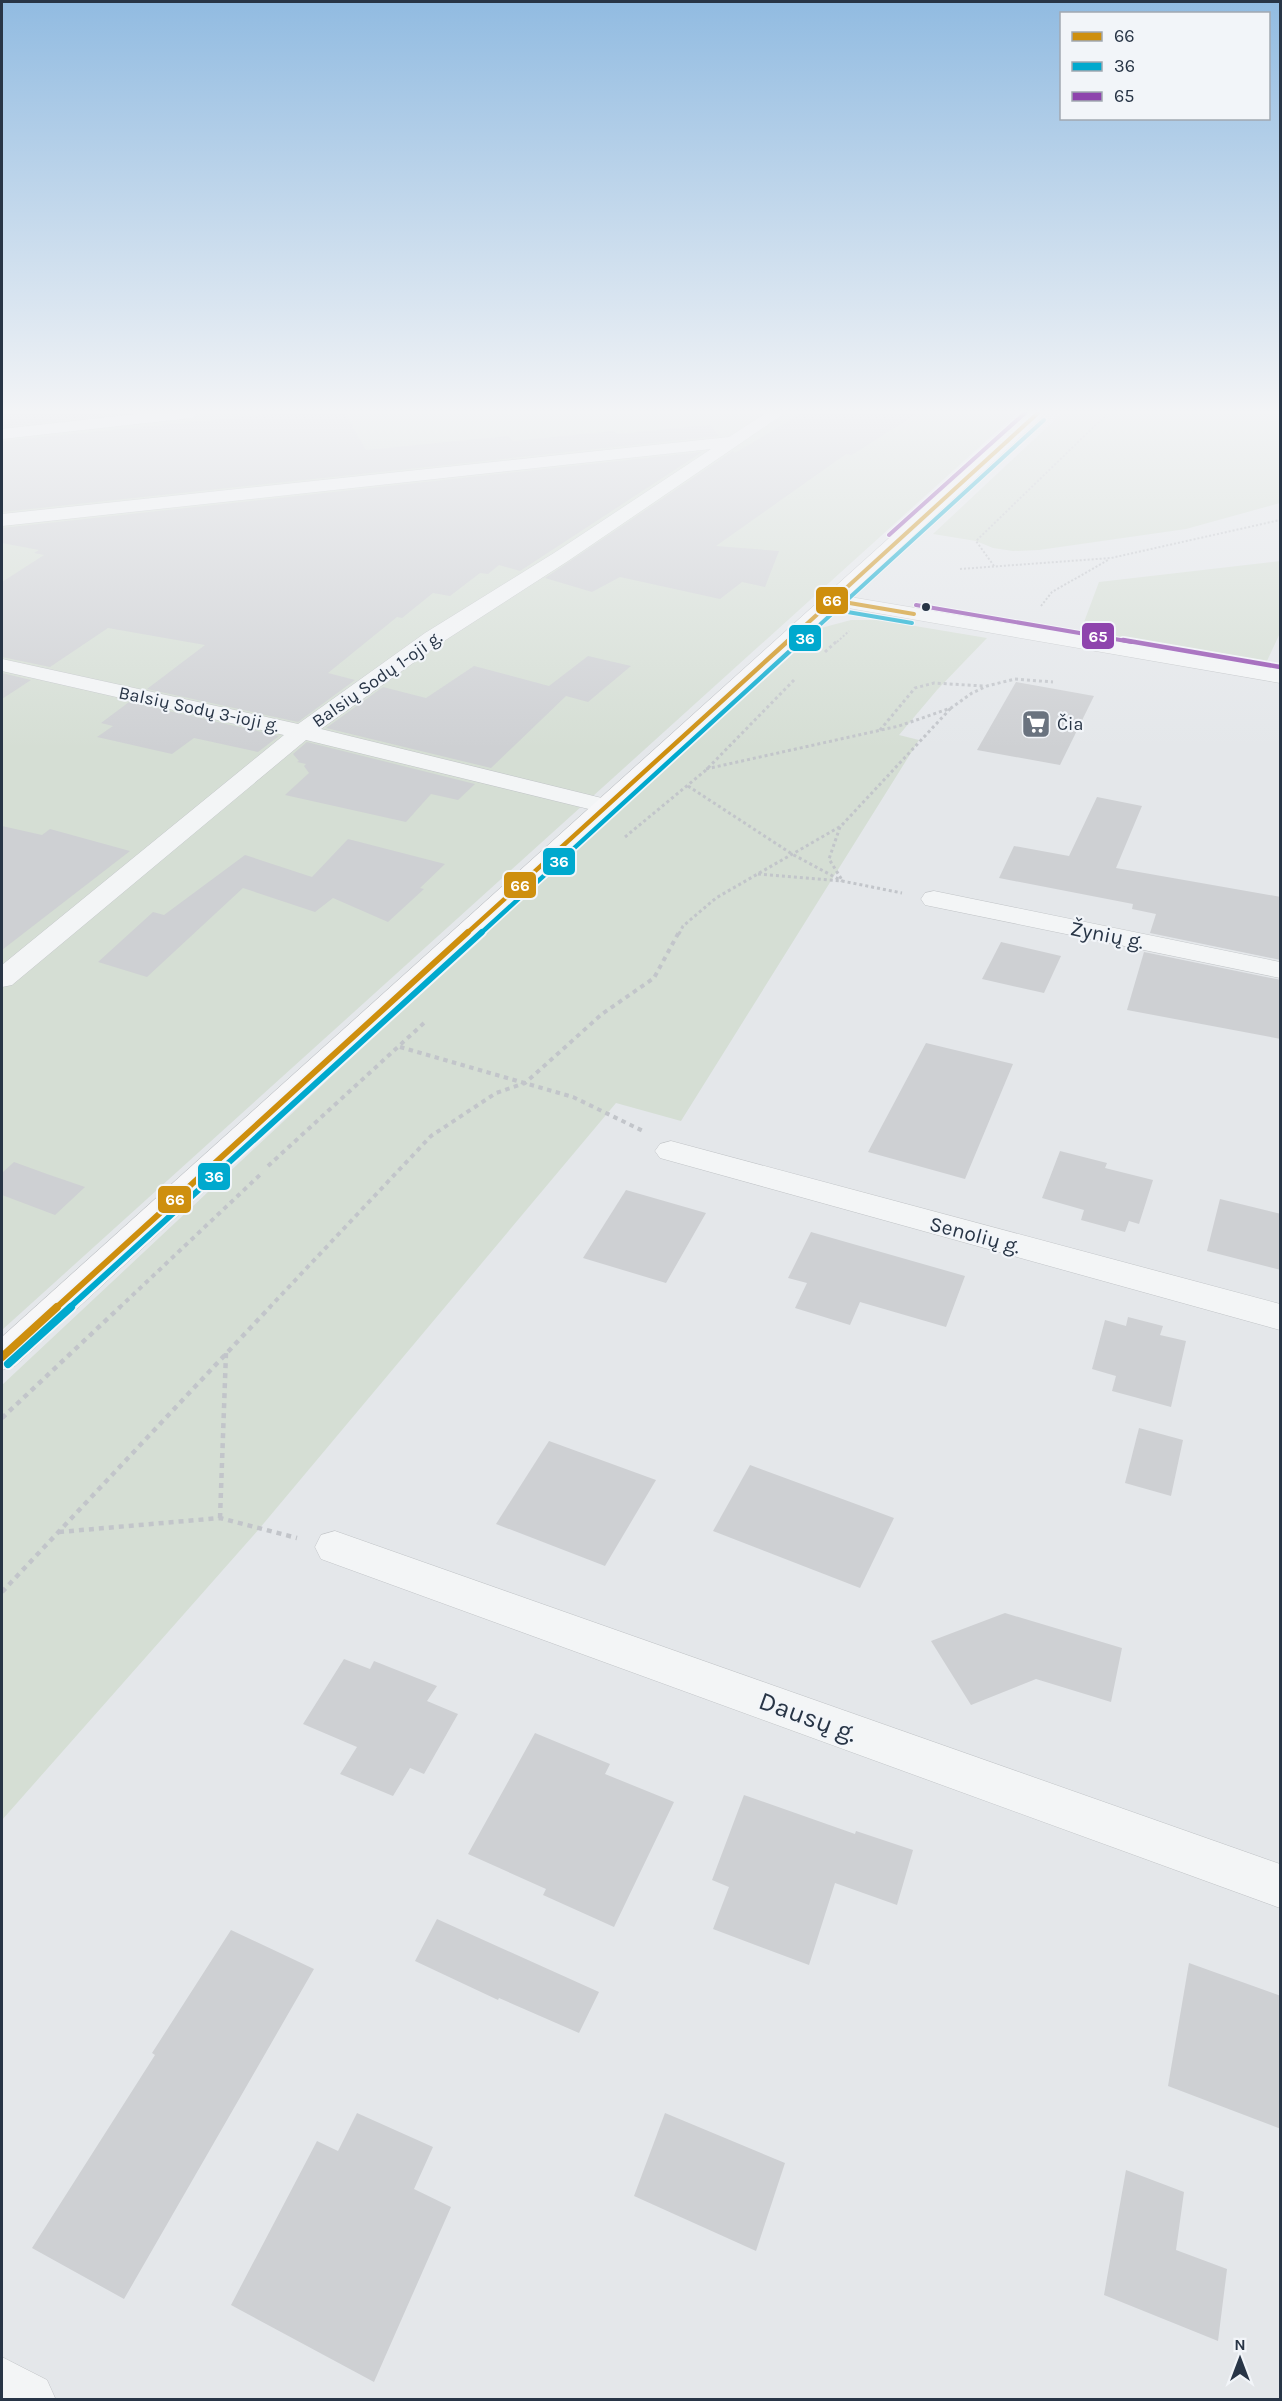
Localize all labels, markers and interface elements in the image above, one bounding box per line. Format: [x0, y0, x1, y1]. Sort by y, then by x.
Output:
legend [1060, 12, 1270, 120]
text: 66 [1114, 25, 1135, 47]
text: 36 [1114, 55, 1135, 77]
text: 65 [1114, 85, 1134, 107]
line badge: 66 [815, 586, 849, 615]
text: 66 [822, 591, 842, 610]
unlabelled marker [920, 601, 932, 613]
line badge: 65 [1081, 622, 1115, 650]
line badge: 36 [788, 624, 822, 652]
street label: Balsių Sodų 1-oji g. [308, 626, 446, 732]
text: 65 [1088, 627, 1108, 646]
text: 36 [795, 629, 815, 648]
street label: Balsių Sodų 3-ioji g. [117, 681, 281, 737]
supermarket icon: Čia [1020, 708, 1052, 740]
place label: Čia [1057, 713, 1083, 735]
line badge: 36 [542, 847, 576, 876]
text: 36 [549, 852, 569, 871]
line badge: 66 [503, 871, 537, 899]
text: 66 [510, 876, 530, 895]
street label: Žynių g. [1068, 916, 1146, 954]
line badge: 36 [197, 1162, 231, 1191]
text: 36 [204, 1167, 224, 1186]
line badge: 66 [157, 1185, 192, 1214]
text: 66 [165, 1190, 185, 1209]
street label: Senolių g. [927, 1211, 1023, 1259]
street label: Dausų g. [755, 1685, 861, 1749]
north arrow [1210, 2329, 1270, 2389]
text: N [1234, 2335, 1246, 2354]

